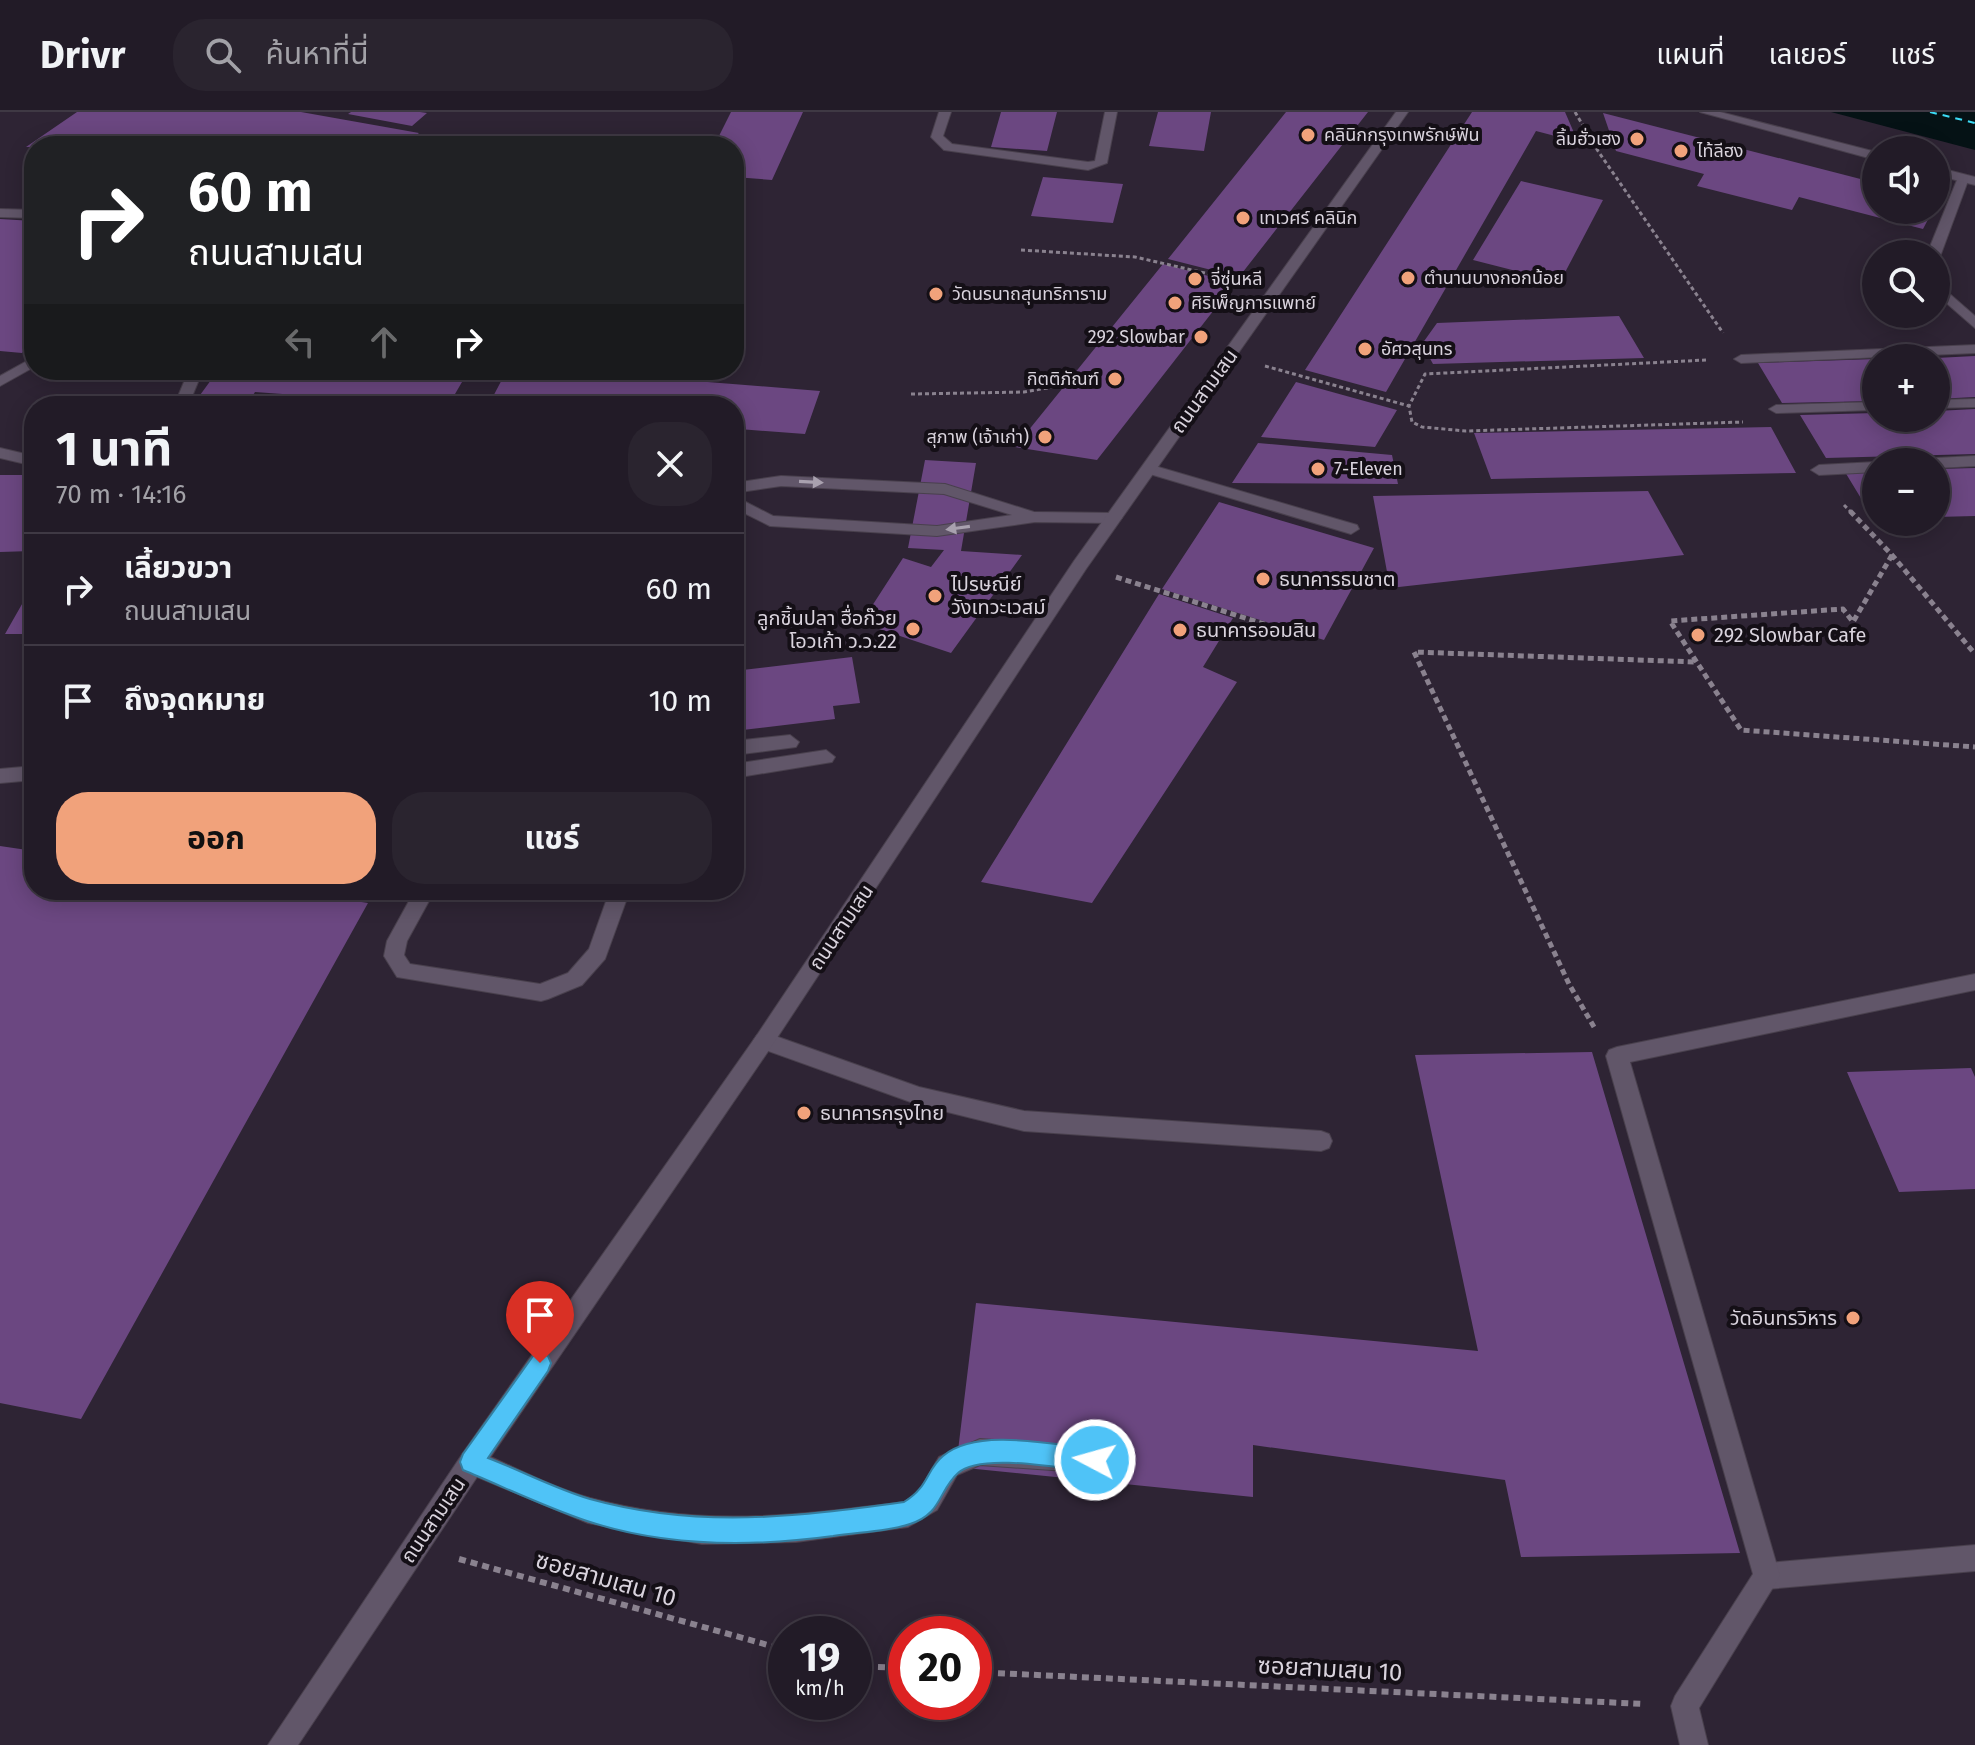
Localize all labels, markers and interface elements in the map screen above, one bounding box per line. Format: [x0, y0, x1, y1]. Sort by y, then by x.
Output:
search box [173, 19, 733, 91]
text: Drivr [40, 32, 125, 78]
icon: search [201, 33, 245, 77]
text: ค้นหาที่นี่ [265, 36, 369, 72]
text: แผนที่ [1656, 38, 1725, 71]
text: เลเยอร์ [1769, 38, 1846, 71]
text: แชร์ [1890, 38, 1935, 71]
place label: คลินิกกรุงเทพรักษ์ฟัน [1324, 124, 1480, 146]
marker: คลินิกกรุงเทพรักษ์ฟัน [1299, 126, 1317, 144]
place label: ลิ้มฮั่วเฮง [1556, 127, 1621, 150]
marker: ลิ้มฮั่วเฮง [1628, 130, 1646, 148]
map controls [1862, 136, 1950, 536]
button: sound [1862, 136, 1950, 224]
place label: ไท้ลีฮง [1696, 140, 1743, 162]
marker: ไท้ลีฮง [1672, 142, 1690, 160]
text: 60 m [188, 159, 313, 226]
icon: right [56, 168, 160, 272]
place label: เทเวศร์ คลินิก [1259, 207, 1357, 229]
marker: เทเวศร์ คลินิก [1234, 209, 1252, 227]
text: ถนนสามเสน [188, 231, 364, 275]
button: search [1862, 240, 1950, 328]
place label: จี่ซุ่นหลี [1211, 266, 1262, 290]
place label: ตำนานบางกอกน้อย [1424, 267, 1564, 289]
marker: ตำนานบางกอกน้อย [1399, 269, 1417, 287]
marker: จี่ซุ่นหลี [1186, 270, 1204, 288]
place label: วัดนรนาถสุนทริการาม [952, 283, 1107, 305]
marker: วัดนรนาถสุนทริการาม [927, 285, 945, 303]
place label: ศิริเพ็ญการแพทย์ [1191, 292, 1316, 314]
marker: ศิริเพ็ญการแพทย์ [1166, 294, 1184, 312]
icon: left [278, 320, 322, 364]
icon: ahead [362, 320, 406, 364]
icon: right [446, 320, 490, 364]
place label: 292 Slowbar [1088, 326, 1185, 348]
marker: 292 Slowbar [1192, 328, 1210, 346]
place label: อัศวสุนทร [1381, 338, 1453, 360]
marker: อัศวสุนทร [1356, 340, 1374, 358]
street label: ถนนสามเสน [1166, 344, 1242, 438]
button: + [1862, 344, 1950, 432]
place label: กิตติภัณฑ์ [1027, 368, 1099, 390]
marker: กิตติภัณฑ์ [1106, 370, 1124, 388]
text: 1 นาที [56, 420, 172, 478]
button: close [628, 422, 712, 506]
place label: สุภาพ (เจ้าเก่า) [927, 426, 1029, 448]
marker: สุภาพ (เจ้าเก่า) [1036, 428, 1054, 446]
button: − [1862, 448, 1950, 536]
place label: 7-Eleven [1334, 458, 1403, 480]
marker: 7-Eleven [1309, 460, 1327, 478]
one-way arrow [799, 476, 824, 489]
text: 70 m · 14:16 [56, 479, 186, 510]
one-way arrow [945, 522, 970, 535]
text: เลี้ยวขวา [124, 550, 232, 586]
icon: right [56, 567, 100, 611]
place label: ธนาคารธนชาต [1279, 567, 1395, 591]
marker: ธนาคารธนชาต [1254, 570, 1272, 588]
text: 60 m [646, 571, 712, 607]
place label: ไปรษณีย์ วังเทวะเวสม์ [950, 572, 1046, 619]
marker: ไปรษณีย์ วังเทวะเวสม์ [926, 587, 944, 605]
text: ถนนสามเสน [124, 596, 251, 627]
place label: ลูกชิ้นปลา ฮื่อก๊วย โอวเก้า ว.ว.22 [757, 604, 897, 653]
place label: ธนาคารออมสิน [1196, 618, 1316, 642]
marker: ลูกชิ้นปลา ฮื่อก๊วย โอวเก้า ว.ว.22 [904, 620, 922, 638]
marker: ธนาคารออมสิน [1171, 621, 1189, 639]
place label: 292 Slowbar Cafe [1714, 623, 1867, 647]
marker: 292 Slowbar Cafe [1689, 626, 1707, 644]
icon: arrive [56, 679, 100, 723]
text: ถึงจุดหมาย [124, 682, 265, 718]
text: 10 m [649, 683, 712, 719]
button: ออก [56, 792, 376, 884]
button: แชร์ [392, 792, 712, 884]
street label: ถนนสามเสน [804, 880, 878, 974]
place label: ธนาคารกรุงไทย [820, 1101, 944, 1125]
marker: ธนาคารกรุงไทย [795, 1104, 813, 1122]
pin [506, 1281, 574, 1363]
icon: arrive [518, 1293, 562, 1337]
place label: วัดอินทรวิหาร [1730, 1306, 1837, 1330]
marker: วัดอินทรวิหาร [1844, 1309, 1862, 1327]
position arrow [1053, 1418, 1137, 1502]
street label: ถนนสามเสน [396, 1473, 470, 1567]
street label: ซอยสามเสน 10 [532, 1546, 680, 1612]
speed limit sign: 20 [888, 1616, 992, 1720]
text: 19 [800, 1634, 840, 1682]
street label: ซอยสามเสน 10 [1257, 1651, 1403, 1687]
text: km/h [795, 1676, 845, 1700]

